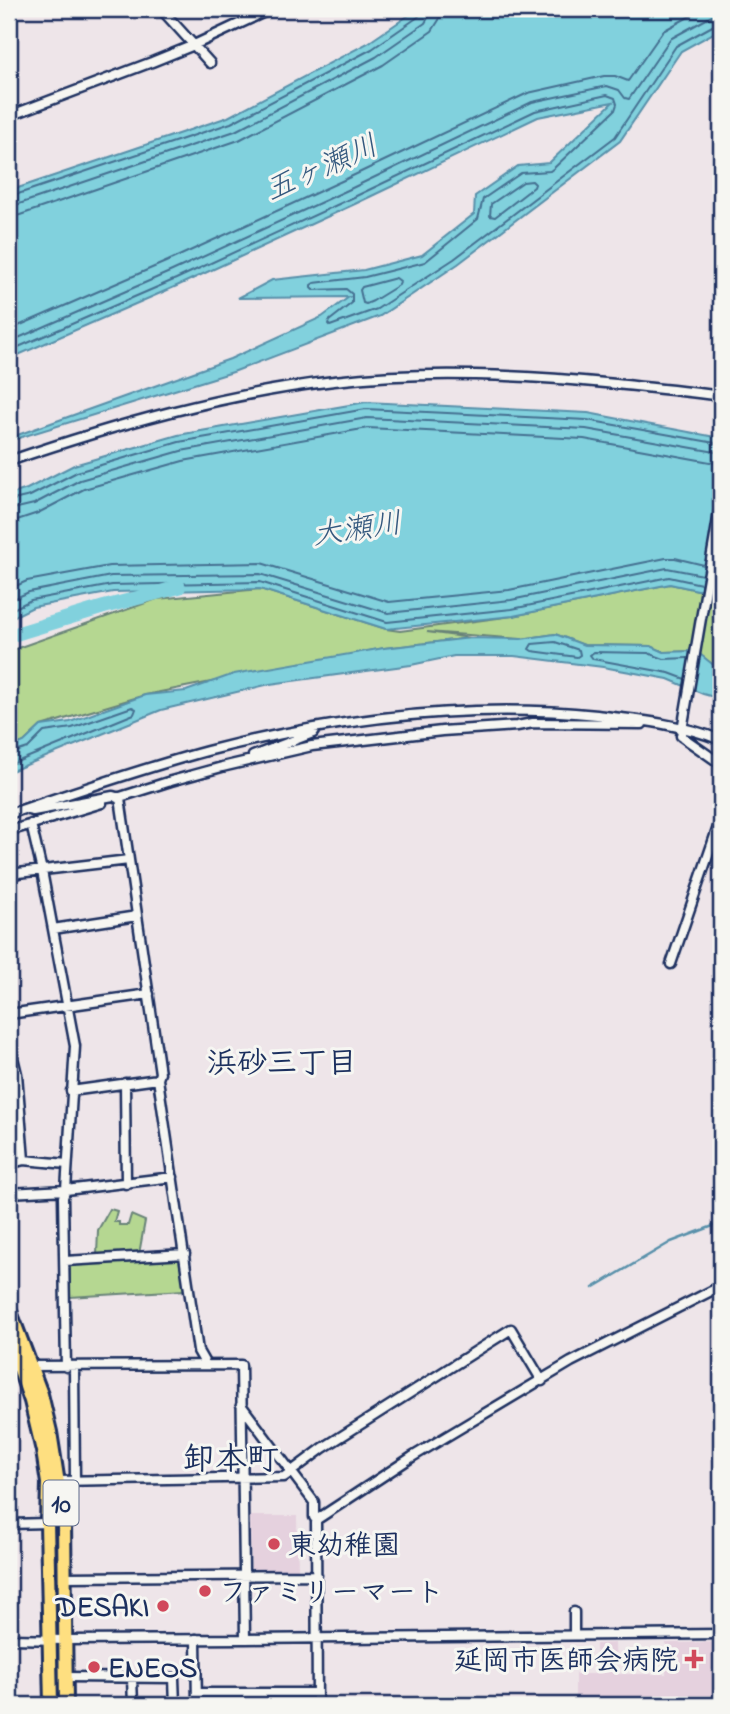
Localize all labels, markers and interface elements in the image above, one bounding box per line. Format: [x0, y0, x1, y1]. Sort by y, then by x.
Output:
water label: 五ヶ瀬川 [258, 125, 386, 214]
water label: 大瀬川 [310, 503, 405, 559]
district label: 浜砂三丁目 [207, 1043, 357, 1087]
district label: 卸本町 [183, 1438, 279, 1485]
road number: 10 [43, 1480, 78, 1526]
place label: 東幼稚園 [288, 1527, 400, 1568]
marker: 東幼稚園 [266, 1536, 282, 1552]
place label: ファミリーマート [219, 1574, 444, 1615]
marker: ファミリーマート [197, 1583, 213, 1599]
place label: DESAKI [54, 1589, 149, 1630]
marker: DESAKI [155, 1598, 171, 1614]
place label: 延岡市医師会病院 [454, 1642, 678, 1683]
marker: 延岡市医師会病院 [684, 1649, 704, 1669]
place label: ENEOS [108, 1650, 197, 1691]
marker: ENEOS [86, 1659, 102, 1675]

